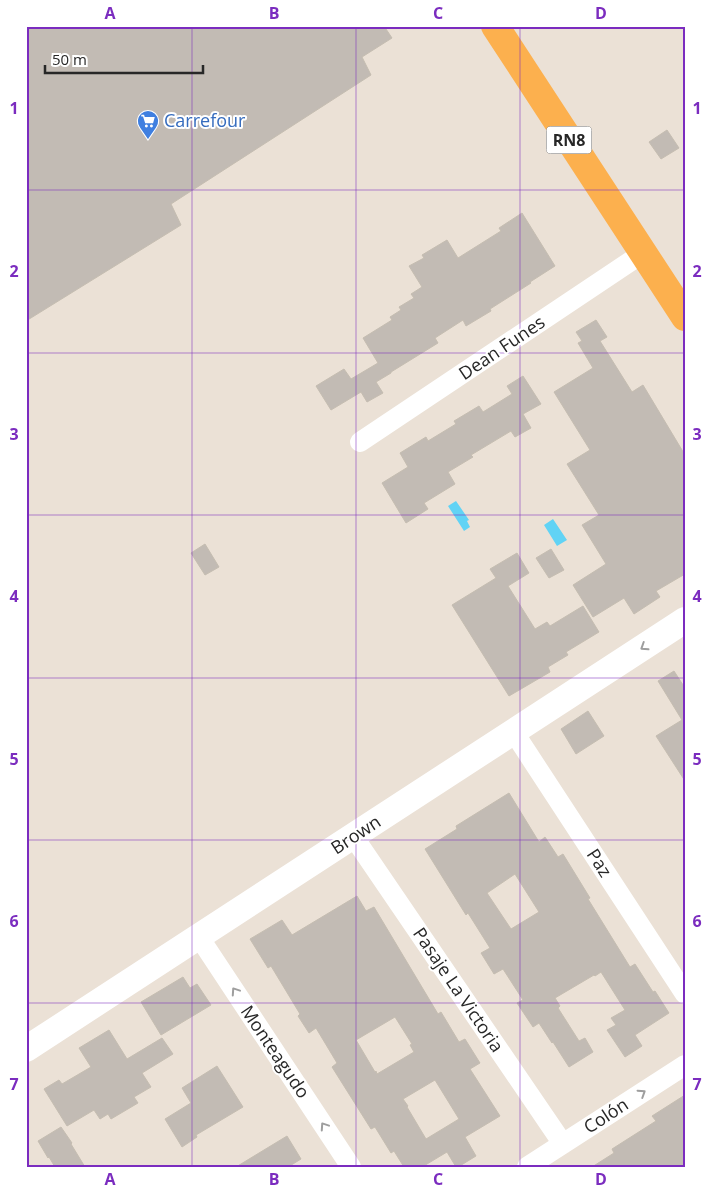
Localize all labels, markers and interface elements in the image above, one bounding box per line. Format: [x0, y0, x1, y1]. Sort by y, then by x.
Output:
text: A [104, 2, 116, 24]
text: B [269, 2, 279, 24]
text: C [433, 2, 443, 24]
text: D [595, 2, 607, 24]
scale bar [45, 42, 202, 74]
text: 50 m [52, 49, 87, 69]
text: 1 [9, 97, 19, 119]
text: 1 [692, 97, 702, 119]
place label: Carrefour [164, 108, 246, 132]
supermarket icon: Carrefour [136, 109, 160, 140]
road number: RN8 [546, 126, 592, 154]
text: 2 [9, 260, 19, 282]
text: 2 [692, 260, 702, 282]
street label: Dean Funes [454, 310, 549, 385]
text: 3 [9, 423, 19, 445]
text: 3 [692, 423, 702, 445]
text: 4 [9, 585, 19, 607]
text: 4 [692, 585, 702, 607]
one-way arrow [640, 640, 649, 650]
text: 5 [9, 748, 19, 770]
text: 5 [692, 748, 702, 770]
street label: Brown [326, 809, 385, 859]
street label: Paz [582, 844, 618, 881]
text: 6 [9, 910, 19, 932]
text: 6 [692, 910, 702, 932]
street label: Pasaje La Victoria [408, 922, 510, 1057]
one-way arrow [231, 987, 241, 996]
street label: Monteagudo [236, 1000, 316, 1103]
text: 7 [9, 1073, 19, 1095]
text: 7 [692, 1073, 702, 1095]
one-way arrow [636, 1090, 645, 1099]
street label: Colón [579, 1092, 632, 1138]
one-way arrow [321, 1122, 330, 1132]
text: A [104, 1168, 116, 1190]
text: B [269, 1168, 279, 1190]
text: C [433, 1168, 443, 1190]
text: D [595, 1168, 607, 1190]

